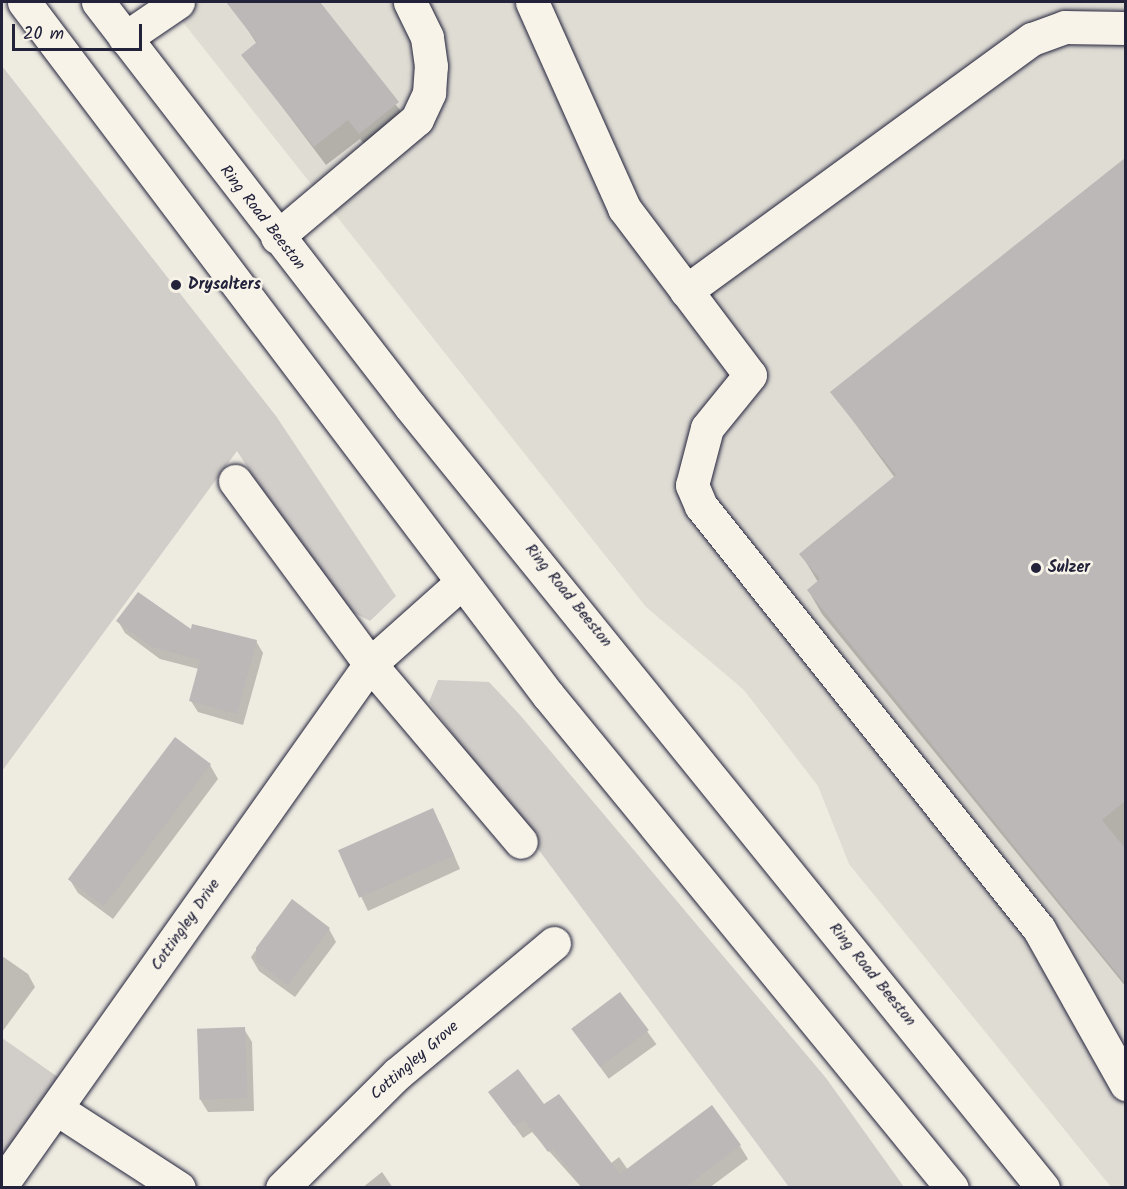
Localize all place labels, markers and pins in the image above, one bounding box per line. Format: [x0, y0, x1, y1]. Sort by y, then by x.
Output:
place label: Drysalters [188, 275, 261, 295]
marker: Drysalters [169, 278, 183, 292]
place label: Sulzer [1048, 558, 1090, 578]
marker: Sulzer [1029, 561, 1043, 575]

